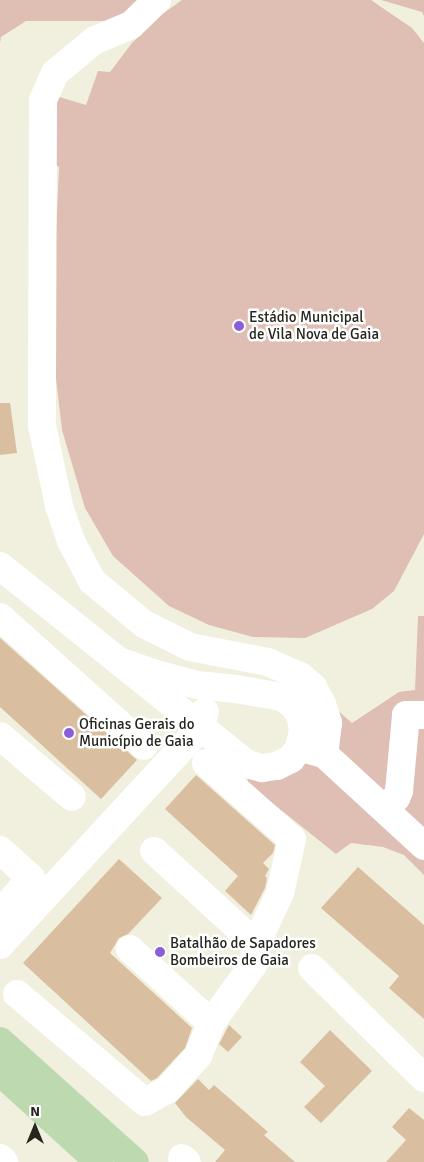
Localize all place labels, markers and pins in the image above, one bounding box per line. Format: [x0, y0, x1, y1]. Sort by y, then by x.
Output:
place label: Estádio Municipal de Vila Nova de Gaia [249, 308, 379, 343]
marker: Estádio Municipal de Vila Nova de Gaia [233, 320, 245, 332]
place label: Oficinas Gerais do Município de Gaia [79, 715, 194, 750]
marker: Oficinas Gerais do Município de Gaia [63, 727, 75, 739]
place label: Batalhão de Sapadores Bombeiros de Gaia [170, 934, 316, 969]
marker: Batalhão de Sapadores Bombeiros de Gaia [154, 946, 166, 958]

